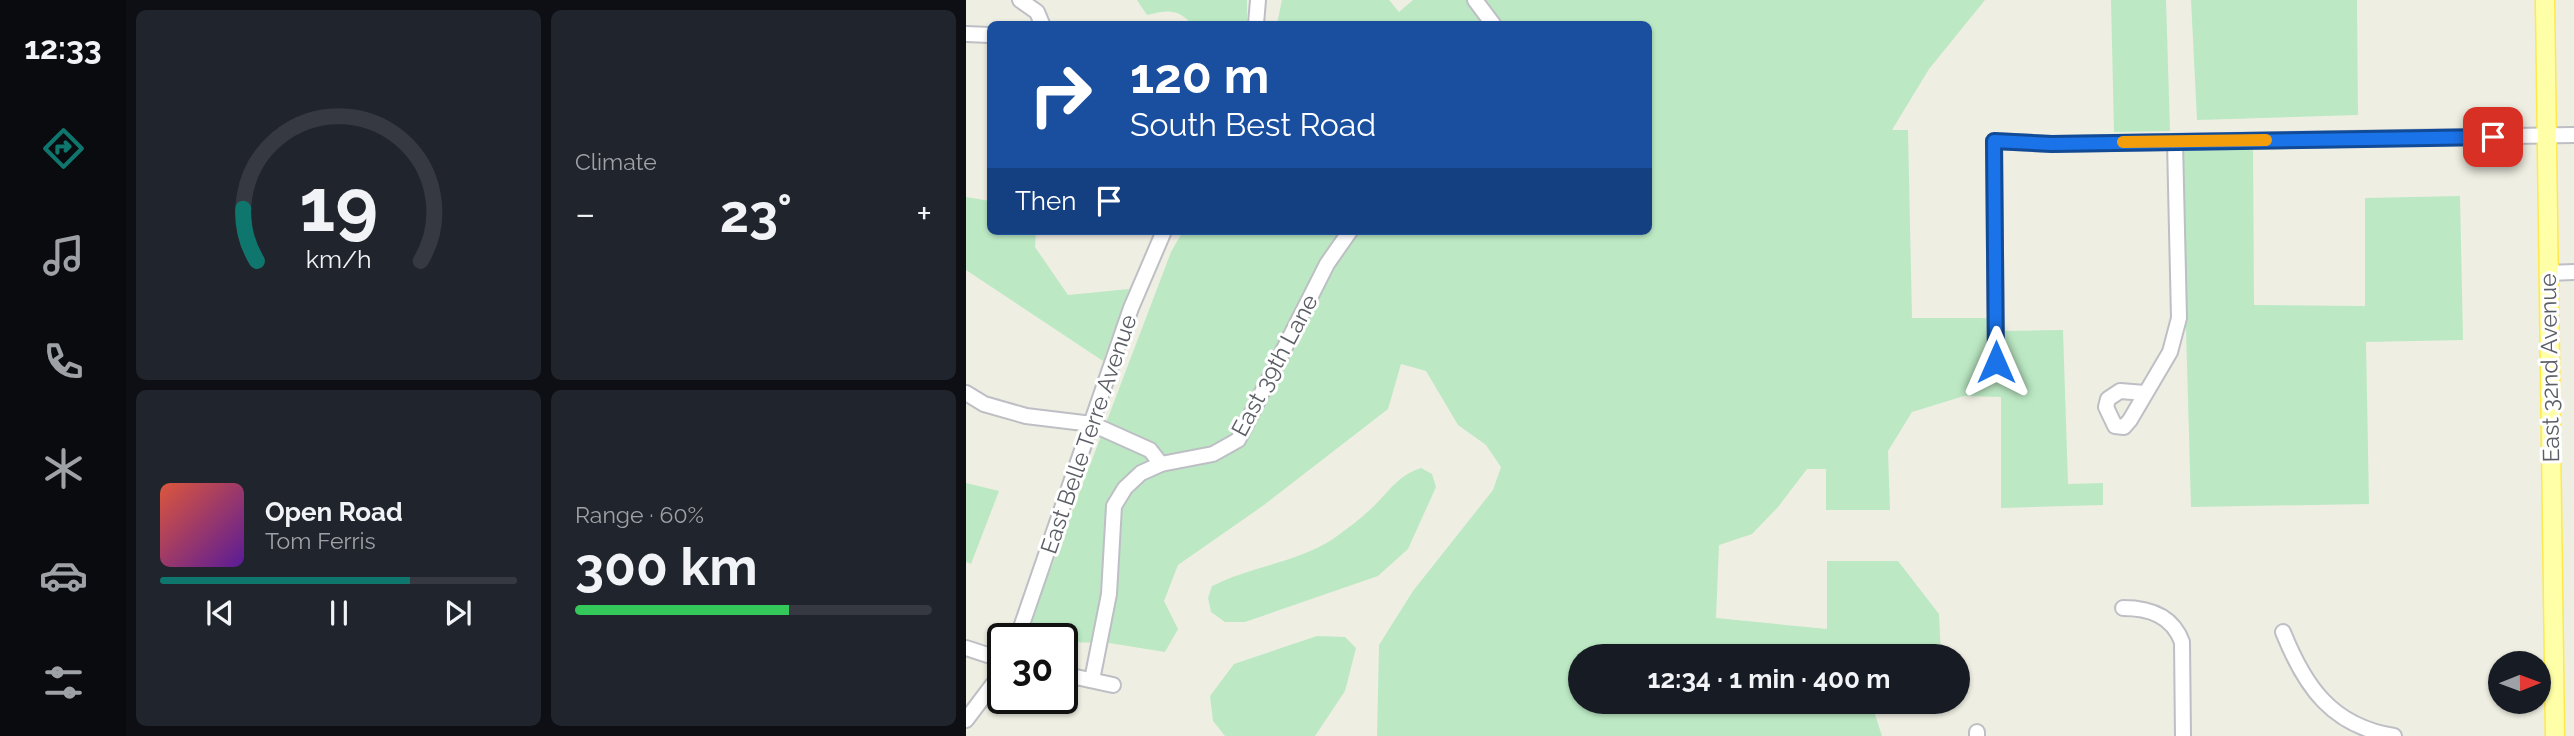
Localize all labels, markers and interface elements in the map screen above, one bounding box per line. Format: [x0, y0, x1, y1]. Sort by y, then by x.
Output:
text: 12:33 [24, 29, 102, 66]
text: 120 m [1130, 47, 1269, 104]
icon: right [1015, 49, 1106, 140]
text: South Best Road [1130, 106, 1376, 143]
pin [2463, 107, 2523, 167]
icon: arrive [2474, 118, 2512, 156]
icon: directions [39, 124, 88, 173]
text: Climate [575, 148, 657, 175]
text: 19 [299, 163, 378, 248]
icon: arrive [1090, 182, 1128, 220]
text: 23° [720, 183, 792, 244]
text: Then [1015, 186, 1076, 216]
text: − [575, 191, 595, 236]
text: + [916, 191, 932, 236]
icon: music [39, 231, 88, 280]
text: km/h [306, 244, 371, 274]
street label: East 32nd Avenue [2534, 273, 2564, 463]
street label: East 39th Lane [1225, 289, 1323, 441]
street label: East Belle Terre Avenue [1034, 311, 1142, 557]
position arrow [1959, 325, 2033, 399]
icon: phone [39, 337, 88, 386]
icon: climate [39, 444, 88, 493]
text: Open Road [265, 497, 403, 527]
text: Range · 60% [575, 501, 704, 528]
text: Tom Ferris [265, 527, 376, 554]
text: 300 km [575, 536, 758, 597]
icon: car [39, 551, 88, 600]
icon: previous [201, 594, 239, 632]
icon: pause [320, 594, 358, 632]
icon: next [439, 594, 477, 632]
speed limit sign: 30 [987, 623, 1078, 714]
north arrow [2488, 651, 2552, 714]
map controls [2488, 651, 2551, 714]
icon: filters [39, 658, 88, 707]
text: 12:34 · 1 min · 400 m [1648, 664, 1890, 694]

